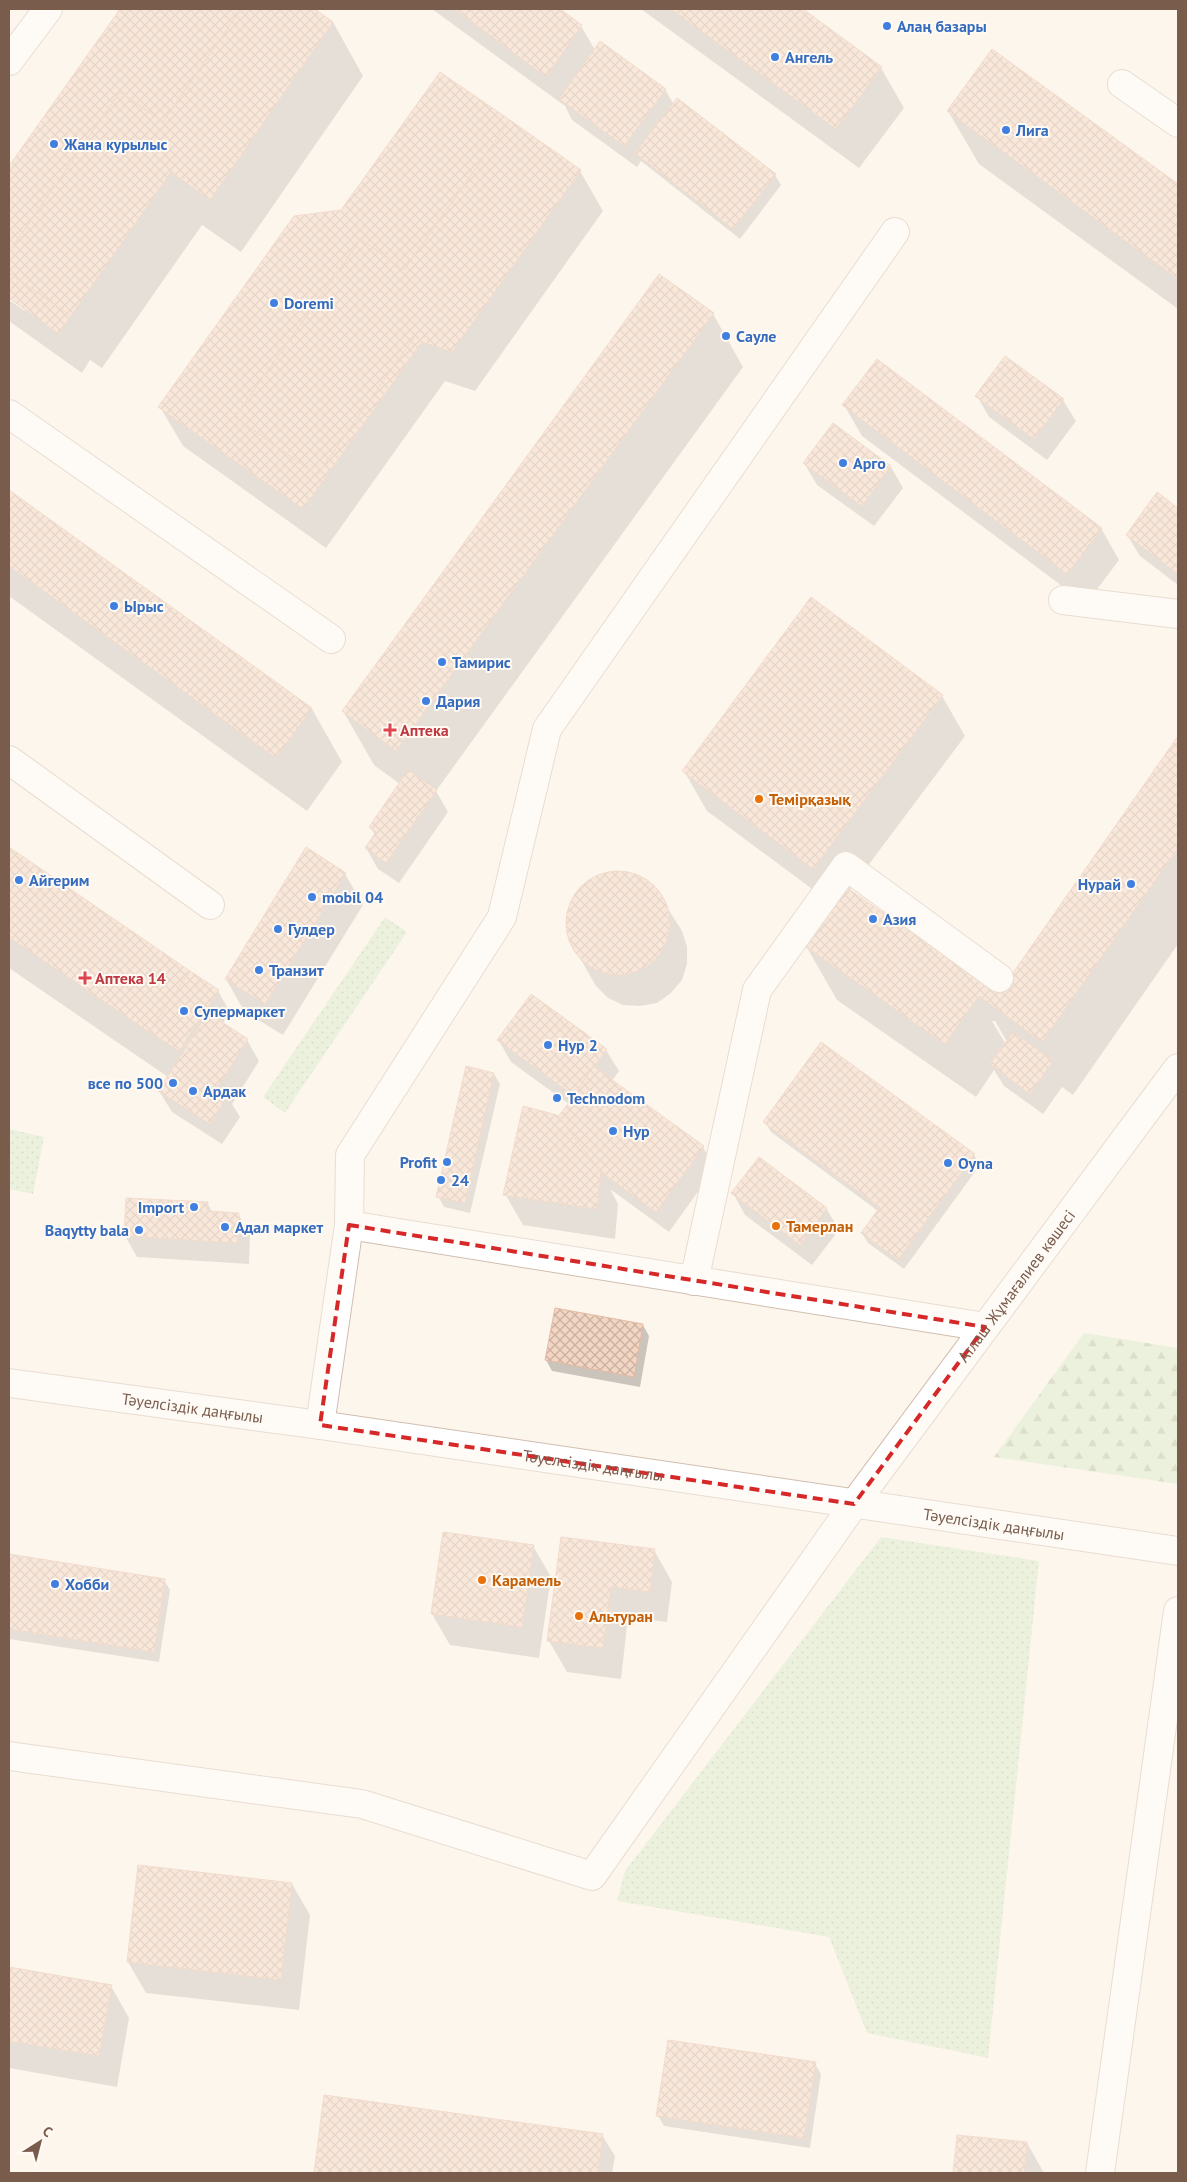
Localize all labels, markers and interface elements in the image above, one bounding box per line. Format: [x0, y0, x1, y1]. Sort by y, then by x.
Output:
place label: Алаң базары [897, 16, 987, 36]
marker: Алаң базары [881, 20, 893, 32]
place label: Ангель [785, 47, 833, 67]
marker: Ангель [769, 51, 781, 63]
place label: Лига [1015, 120, 1049, 140]
marker: Лига [1000, 124, 1012, 136]
place label: Жана курылыс [63, 134, 168, 154]
marker: Жана курылыс [48, 138, 60, 150]
place label: Doremi [284, 293, 334, 313]
marker: Doremi [268, 297, 280, 309]
place label: Сауле [736, 326, 777, 346]
marker: Сауле [720, 330, 732, 342]
place label: Арго [853, 453, 886, 473]
marker: Арго [837, 457, 849, 469]
place label: Ырыс [124, 596, 164, 616]
marker: Ырыс [108, 600, 120, 612]
place label: Тамирис [452, 652, 511, 672]
marker: Тамирис [436, 656, 448, 668]
place label: Дария [436, 691, 480, 711]
marker: Дария [420, 695, 432, 707]
place label: Аптека [400, 720, 449, 740]
marker: Аптека [384, 724, 396, 736]
place label: Темірқазық [769, 789, 851, 809]
marker: Темірқазық [753, 793, 765, 805]
place label: Айгерим [29, 870, 89, 890]
marker: Айгерим [13, 874, 25, 886]
place label: Нурай [1078, 874, 1121, 894]
marker: Нурай [1125, 878, 1137, 890]
place label: mobil 04 [322, 887, 383, 907]
marker: mobil 04 [306, 891, 318, 903]
place label: Азия [883, 909, 916, 929]
marker: Азия [867, 913, 879, 925]
place label: Гулдер [288, 919, 335, 939]
marker: Гулдер [272, 923, 284, 935]
place label: Транзит [269, 960, 324, 980]
marker: Транзит [253, 964, 265, 976]
place label: Аптека 14 [95, 968, 166, 988]
marker: Аптека 14 [79, 972, 91, 984]
place label: Супермаркет [194, 1001, 285, 1021]
marker: Супермаркет [178, 1005, 190, 1017]
place label: Нур 2 [558, 1035, 598, 1055]
marker: Нур 2 [542, 1039, 554, 1051]
place label: все по 500 [88, 1073, 163, 1093]
marker: все по 500 [167, 1077, 179, 1089]
place label: Ардак [203, 1081, 246, 1101]
marker: Ардак [187, 1085, 199, 1097]
place label: Technodom [567, 1088, 645, 1108]
marker: Technodom [551, 1092, 563, 1104]
place label: Нур [623, 1121, 650, 1141]
marker: Нур [607, 1125, 619, 1137]
place label: Profit [400, 1152, 437, 1172]
place label: Oyna [958, 1153, 993, 1173]
marker: Profit [441, 1156, 453, 1168]
marker: Oyna [942, 1157, 954, 1169]
place label: 24 [451, 1170, 469, 1190]
marker: 24 [435, 1174, 447, 1186]
place label: Import [138, 1197, 184, 1217]
marker: Import [188, 1201, 200, 1213]
street label: Атлаш Жұмағалиев көшесі [953, 1206, 1079, 1366]
place label: Тамерлан [786, 1216, 853, 1236]
place label: Адал маркет [235, 1217, 323, 1237]
place label: Baqytty bala [45, 1220, 129, 1240]
marker: Тамерлан [770, 1220, 782, 1232]
marker: Адал маркет [219, 1221, 231, 1233]
marker: Baqytty bala [133, 1224, 145, 1236]
street label: Тәуелсіздік даңғылы [120, 1388, 264, 1427]
street label: Тәуелсіздік даңғылы [521, 1445, 665, 1485]
street label: Тәуелсіздік даңғылы [922, 1504, 1066, 1544]
place label: Карамель [492, 1570, 561, 1590]
place label: Хобби [65, 1574, 109, 1594]
marker: Карамель [476, 1574, 488, 1586]
marker: Хобби [49, 1578, 61, 1590]
place label: Альтуран [589, 1606, 653, 1626]
marker: Альтуран [573, 1610, 585, 1622]
north arrow [15, 2117, 65, 2167]
text: С [39, 2122, 56, 2141]

